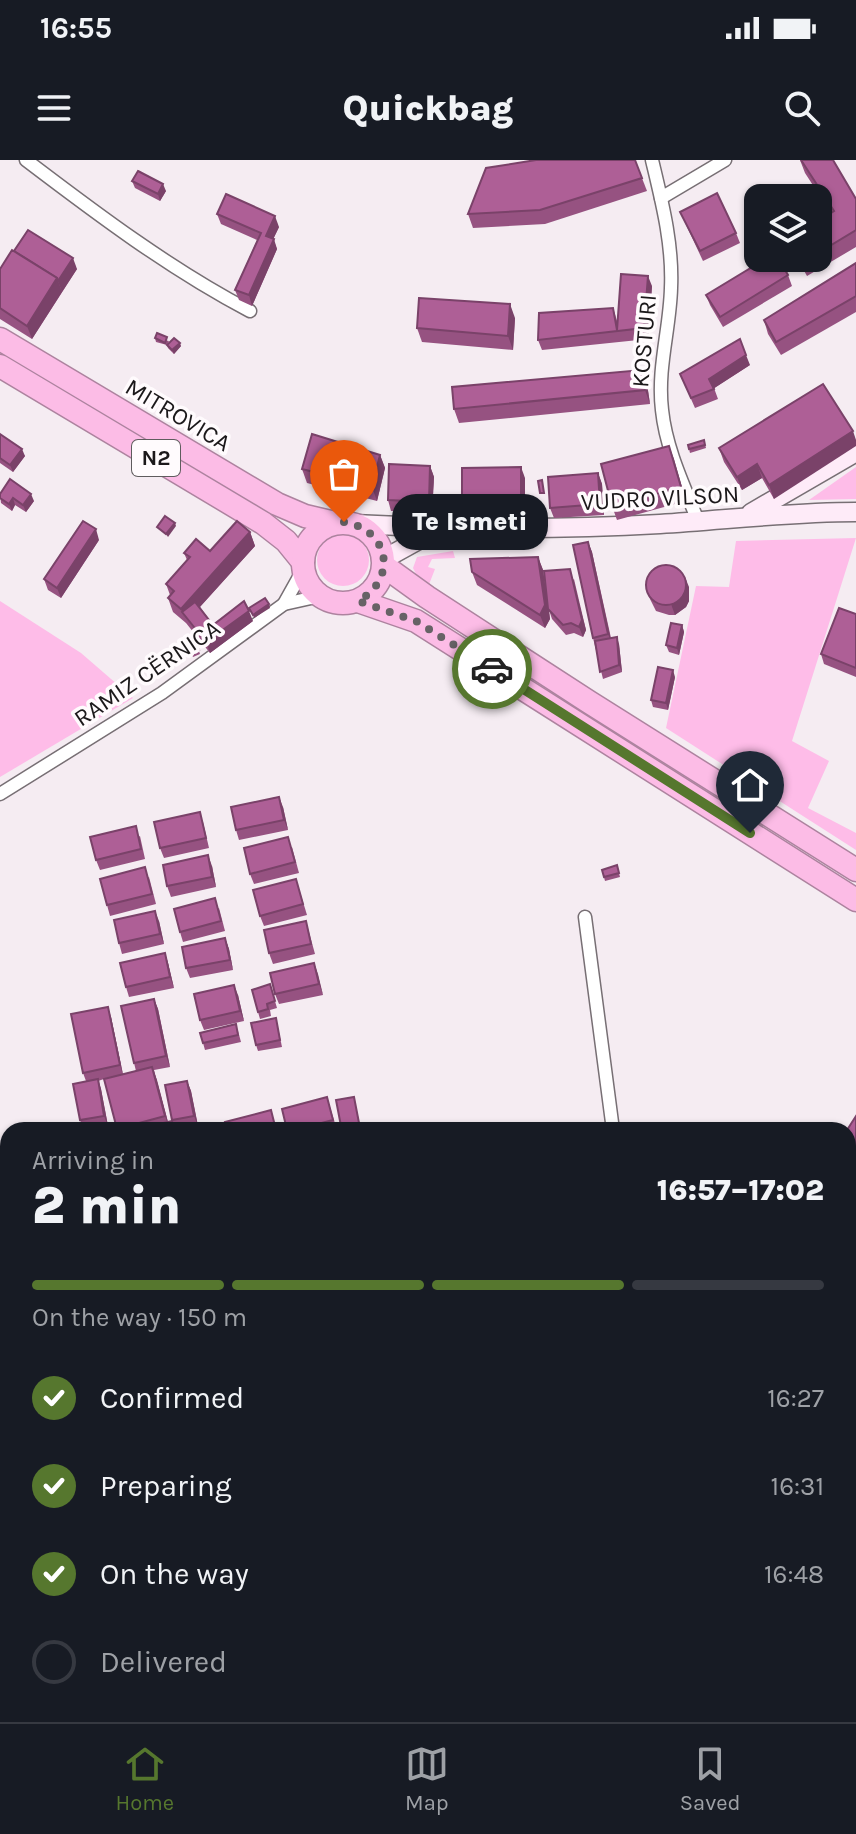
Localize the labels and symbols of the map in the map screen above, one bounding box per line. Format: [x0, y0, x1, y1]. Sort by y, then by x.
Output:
street label: KOSTURI [626, 293, 662, 389]
street label: MITROVICA [120, 373, 236, 457]
road number: N2 [132, 440, 180, 476]
pin [310, 440, 378, 522]
street label: VUDRO VILSON [580, 480, 740, 516]
callout: Te Ismeti [392, 494, 548, 550]
street label: RAMIZ CËRNICA [69, 614, 225, 732]
courier [452, 629, 532, 709]
pin [716, 751, 784, 833]

